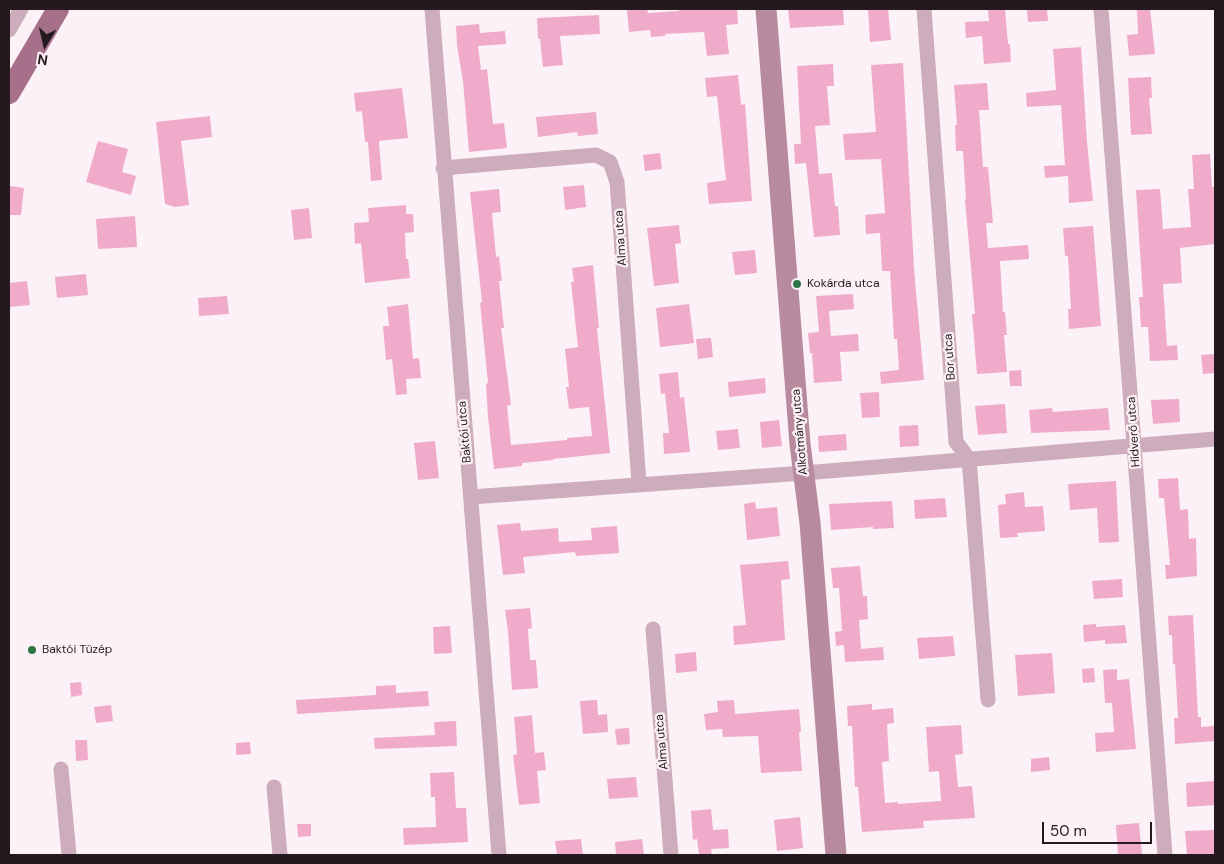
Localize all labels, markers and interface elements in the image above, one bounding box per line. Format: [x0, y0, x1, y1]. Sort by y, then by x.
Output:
north arrow [20, 20, 70, 70]
text: N [36, 50, 49, 70]
street label: Alma utca [612, 210, 630, 266]
place label: Kokárda utca [807, 277, 880, 291]
marker: Kokárda utca [791, 278, 803, 290]
street label: Bor utca [941, 333, 959, 381]
street label: Alkotmány utca [789, 388, 811, 476]
street label: Hídverő utca [1124, 396, 1144, 468]
street label: Baktói utca [455, 400, 475, 464]
place label: Baktói Tüzép [42, 643, 112, 657]
marker: Baktói Tüzép [26, 644, 38, 656]
street label: Alma utca [652, 714, 672, 770]
scale bar [1044, 812, 1154, 844]
text: 50 m [1050, 821, 1087, 841]

